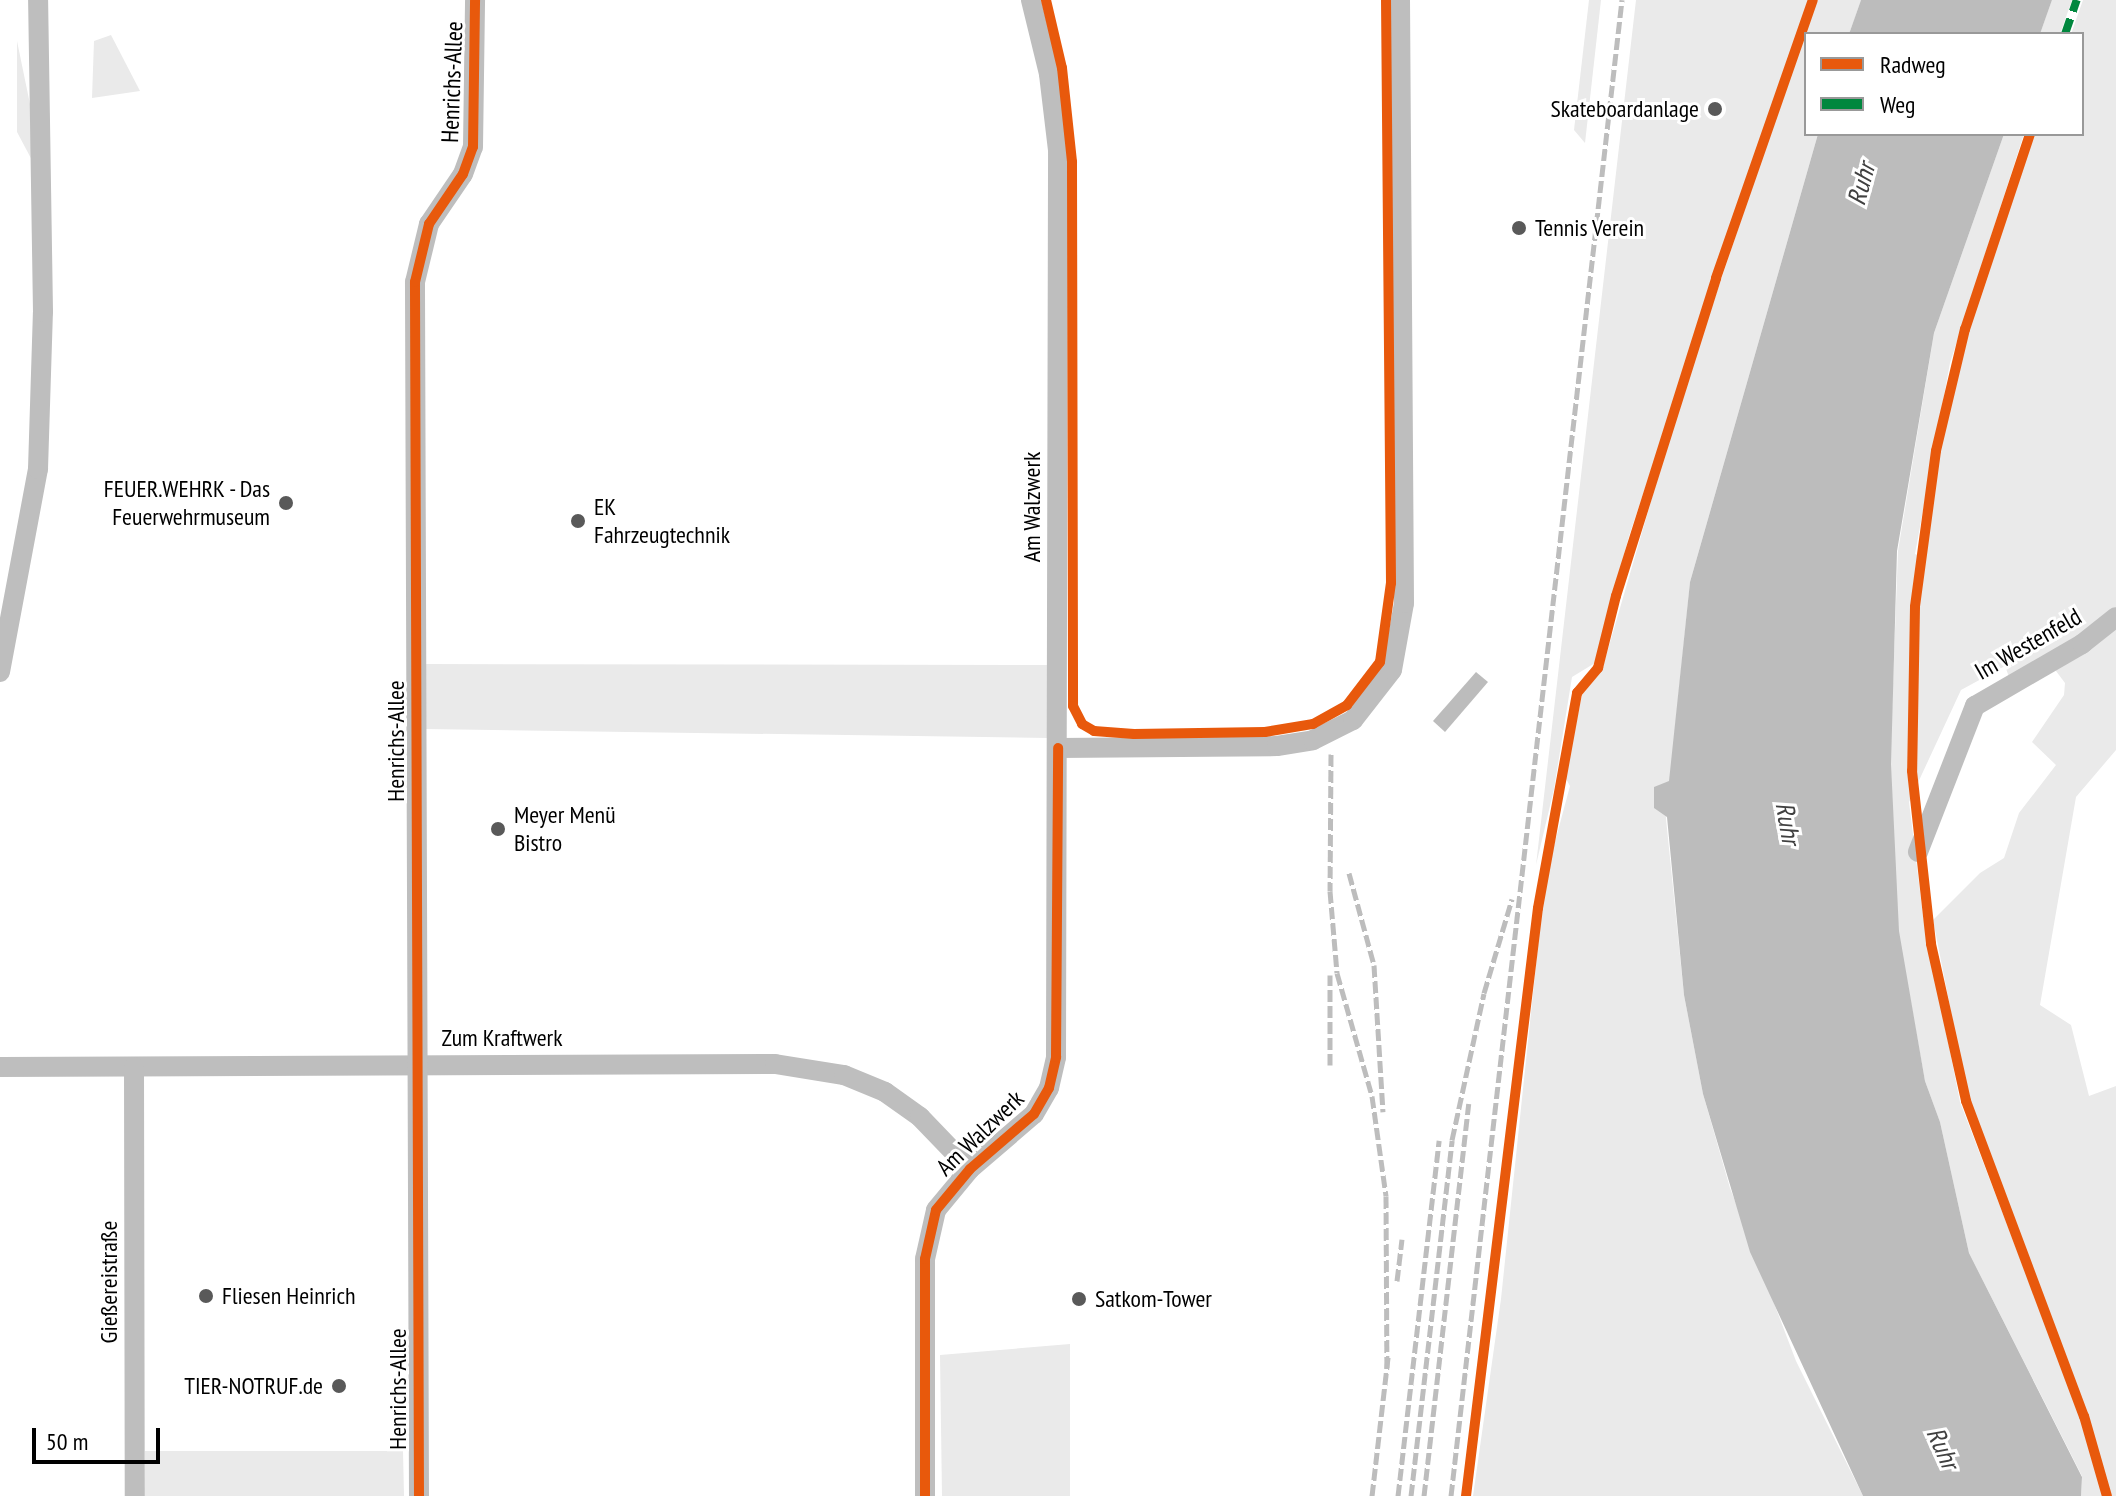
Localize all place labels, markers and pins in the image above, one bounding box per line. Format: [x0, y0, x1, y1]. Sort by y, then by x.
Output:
place label: Skateboardanlage [1551, 95, 1699, 123]
marker: Skateboardanlage [1706, 100, 1724, 118]
place label: Tennis Verein [1535, 214, 1645, 242]
marker: Tennis Verein [1510, 219, 1528, 237]
place label: FEUER.WEHRK - Das Feuerwehrmuseum [101, 475, 270, 531]
place label: EK Fahrzeugtechnik [594, 493, 730, 549]
marker: FEUER.WEHRK - Das Feuerwehrmuseum [277, 494, 295, 512]
marker: EK Fahrzeugtechnik [569, 512, 587, 530]
place label: Meyer Menü Bistro [514, 801, 616, 857]
marker: Meyer Menü Bistro [489, 820, 507, 838]
place label: Fliesen Heinrich [222, 1282, 356, 1310]
place label: Satkom-Tower [1095, 1285, 1212, 1313]
marker: Fliesen Heinrich [197, 1287, 215, 1305]
marker: Satkom-Tower [1070, 1290, 1088, 1308]
place label: TIER-NOTRUF.de [184, 1372, 323, 1400]
marker: TIER-NOTRUF.de [330, 1377, 348, 1395]

